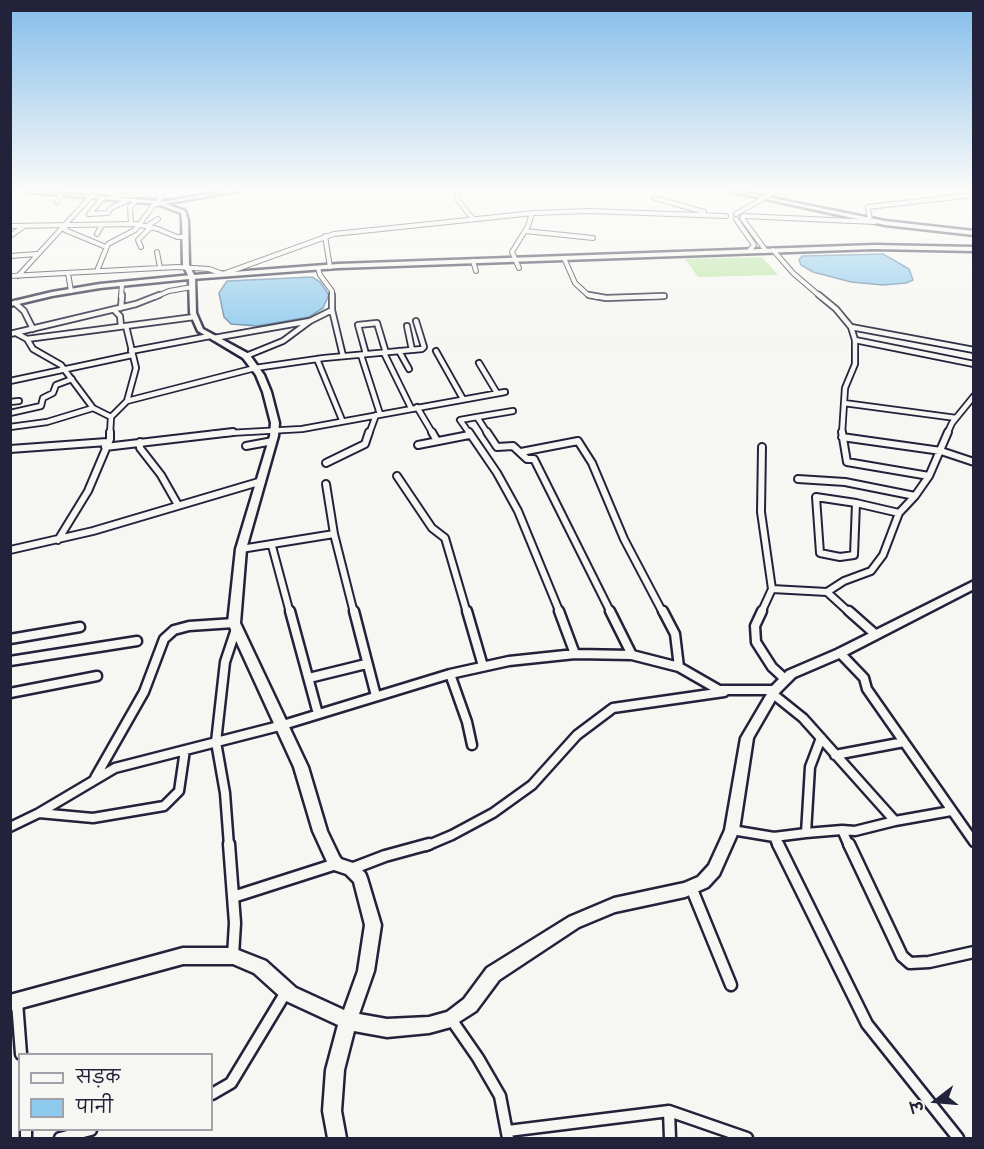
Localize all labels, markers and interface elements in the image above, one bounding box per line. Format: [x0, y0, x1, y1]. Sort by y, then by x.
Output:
legend [18, 1053, 213, 1131]
text: सड़क [76, 1066, 120, 1090]
north arrow [906, 1071, 966, 1131]
text: पानी [76, 1096, 113, 1120]
text: उ [907, 1098, 930, 1114]

